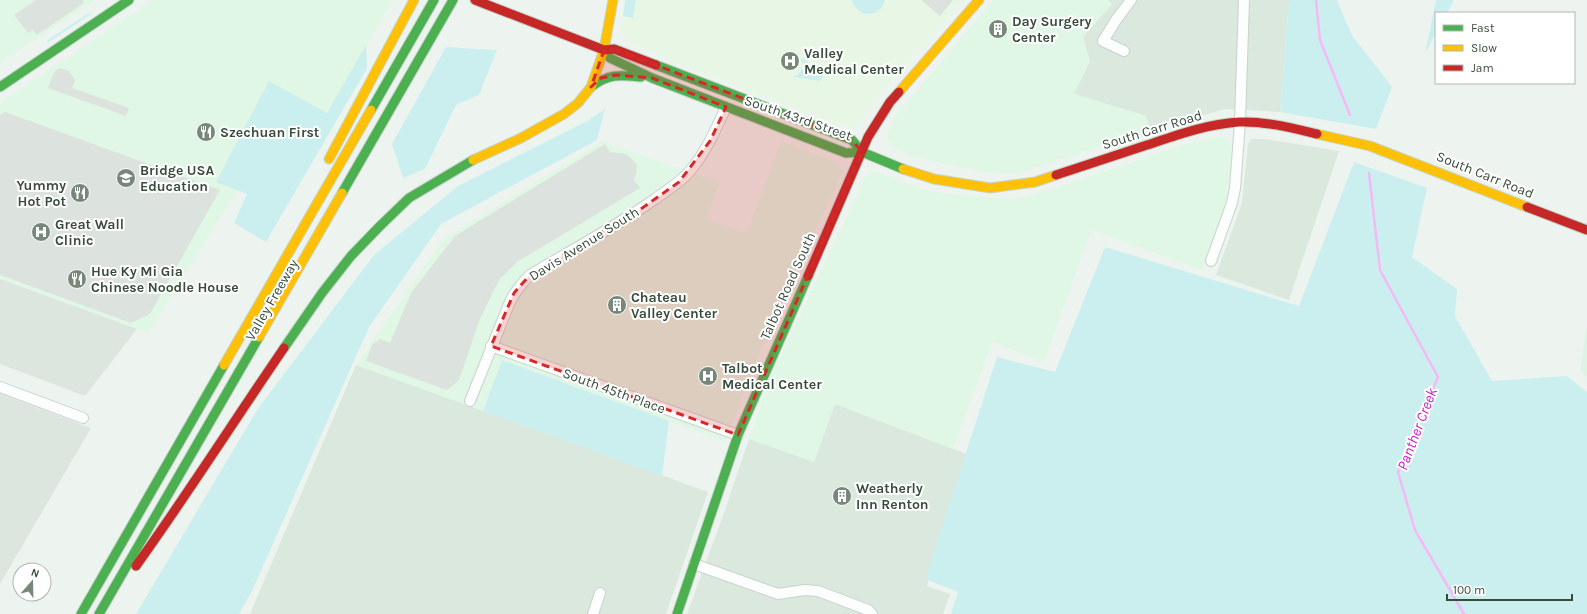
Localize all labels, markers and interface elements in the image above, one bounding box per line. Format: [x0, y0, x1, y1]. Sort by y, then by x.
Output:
legend [1435, 12, 1575, 84]
place label: Day Surgery Center [1012, 13, 1092, 46]
building icon: Day Surgery Center [987, 18, 1009, 40]
text: Fast [1471, 21, 1495, 35]
text: Slow [1471, 41, 1497, 55]
place label: Valley Medical Center [804, 45, 904, 78]
hospital icon: Valley Medical Center [779, 50, 801, 72]
text: Jam [1471, 61, 1494, 75]
street label: South 43rd Street [742, 92, 854, 144]
street label: South Carr Road [1100, 107, 1204, 153]
restaurant icon: Szechuan First [195, 121, 217, 143]
place label: Szechuan First [220, 124, 320, 141]
street label: South Carr Road [1434, 148, 1536, 202]
place label: Bridge USA Education [140, 162, 214, 195]
school or university icon: Bridge USA Education [115, 167, 137, 189]
place label: Yummy Hot Pot [17, 177, 66, 210]
restaurant icon: Yummy Hot Pot [69, 182, 91, 204]
street label: Davis Avenue South [526, 203, 642, 285]
place label: Great Wall Clinic [55, 216, 124, 249]
hospital icon: Great Wall Clinic [30, 221, 52, 243]
street label: Talbot Road South [757, 230, 819, 342]
street label: Valley Freeway [242, 256, 302, 344]
place label: Hue Ky Mi Gia Chinese Noodle House [91, 263, 239, 296]
restaurant icon: Hue Ky Mi Gia Chinese Noodle House [66, 268, 88, 290]
place label: Chateau Valley Center [631, 289, 718, 322]
building icon: Chateau Valley Center [606, 294, 628, 316]
place label: Talbot Medical Center [722, 360, 822, 393]
street label: South 45th Place [560, 365, 668, 417]
hospital icon: Talbot Medical Center [697, 365, 719, 387]
water label: Panther Creek [1393, 385, 1441, 473]
place label: Weatherly Inn Renton [856, 480, 929, 513]
building icon: Weatherly Inn Renton [831, 485, 853, 507]
north arrow [12, 562, 52, 602]
text: N [29, 566, 41, 581]
scale bar [1447, 576, 1572, 602]
text: 100 m [1453, 583, 1485, 597]

